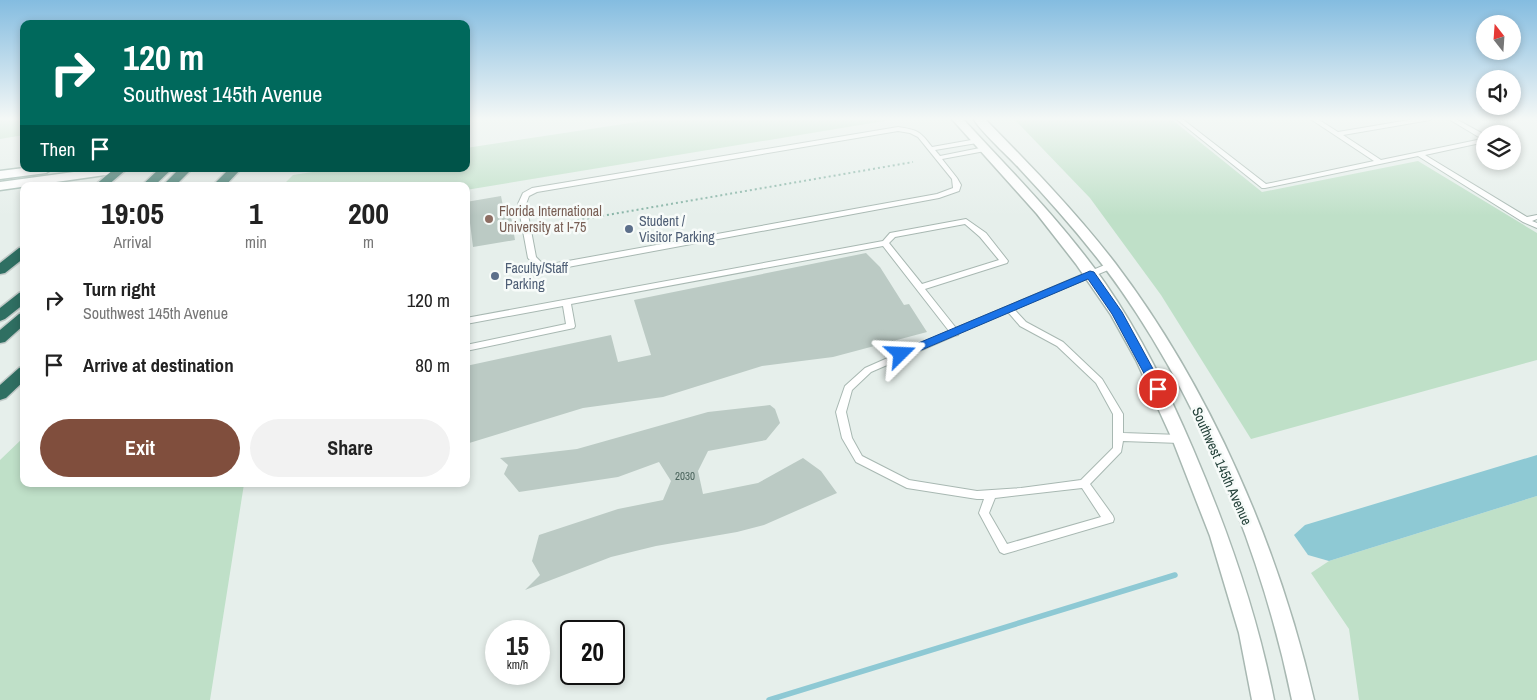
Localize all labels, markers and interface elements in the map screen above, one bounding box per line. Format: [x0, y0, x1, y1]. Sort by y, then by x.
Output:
north arrow [1476, 15, 1521, 60]
map controls [1476, 15, 1521, 170]
text: 120 m [123, 34, 204, 81]
icon: right [40, 40, 105, 105]
button: sound [1476, 70, 1521, 115]
text: Southwest 145th Avenue [123, 79, 322, 109]
button: layers [1476, 125, 1521, 170]
icon: arrive [86, 135, 114, 163]
text: Then [40, 136, 76, 162]
text: 19:05 [101, 193, 164, 233]
text: 1 [249, 193, 263, 233]
text: 200 [348, 193, 389, 233]
place label: Florida International University at I-75 [499, 202, 602, 236]
place label: Student / Visitor Parking [639, 212, 715, 246]
marker: Florida International University at I-75 [483, 213, 495, 225]
marker: Student / Visitor Parking [623, 223, 635, 235]
text: Arrival [114, 231, 151, 253]
text: min [245, 231, 267, 253]
text: m [363, 231, 374, 253]
place label: Faculty/Staff Parking [505, 259, 569, 293]
marker: Faculty/Staff Parking [489, 270, 501, 282]
text: Turn right [83, 276, 155, 302]
icon: right [40, 286, 68, 314]
text: 120 m [407, 287, 450, 313]
text: Southwest 145th Avenue [83, 302, 228, 324]
position arrow [874, 327, 926, 379]
icon: arrive [40, 351, 68, 379]
text: Arrive at destination [83, 352, 234, 378]
text: 80 m [415, 352, 450, 378]
pin [1137, 368, 1179, 410]
icon: arrive [1144, 375, 1172, 403]
street label: Southwest 145th Avenue [1188, 404, 1256, 528]
button: Exit [40, 419, 240, 477]
button: Share [250, 419, 450, 477]
house number: 2030 [675, 469, 695, 483]
speed limit sign: 20 [560, 620, 625, 685]
text: 15 [506, 629, 529, 663]
text: km/h [507, 657, 528, 673]

